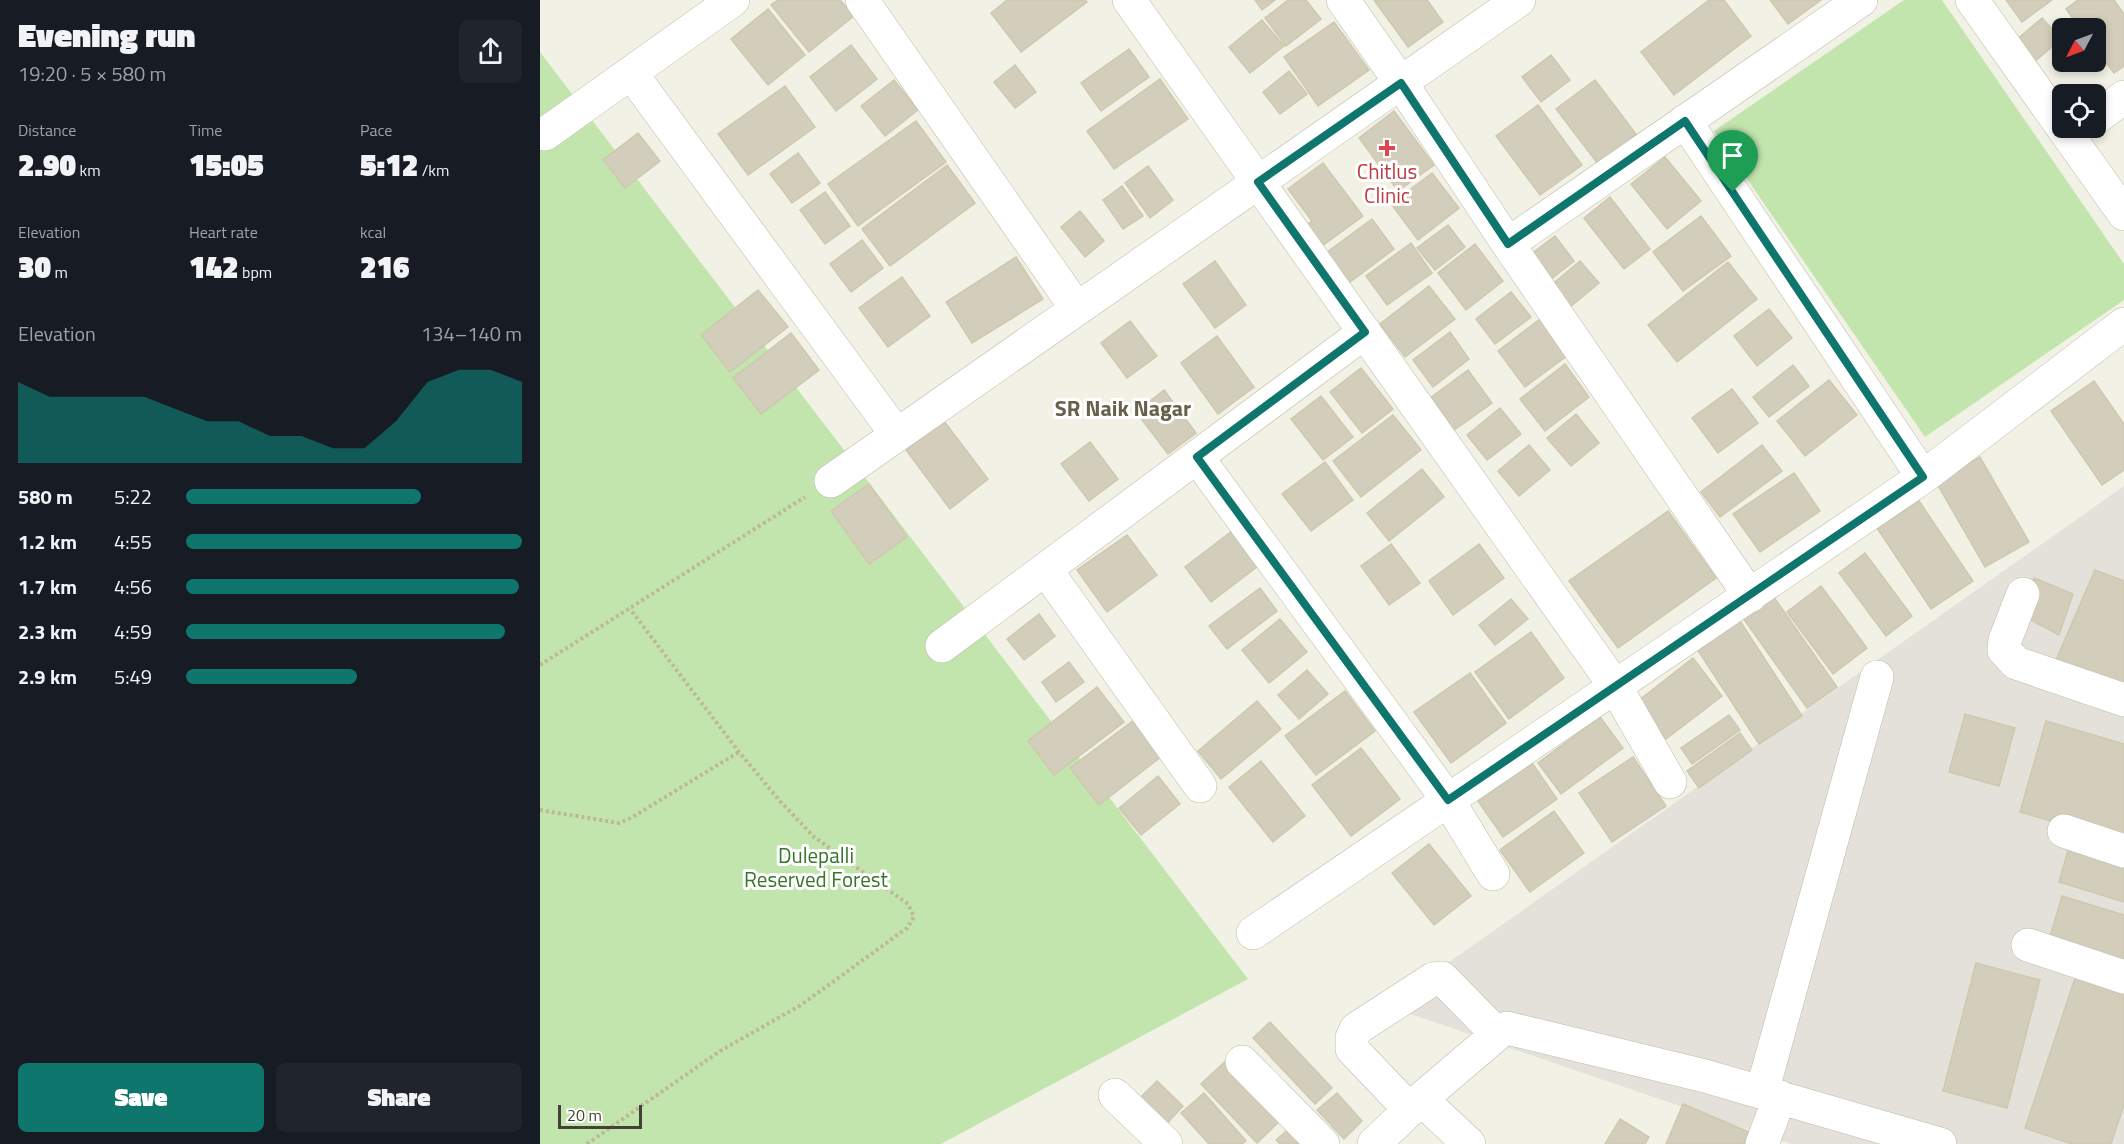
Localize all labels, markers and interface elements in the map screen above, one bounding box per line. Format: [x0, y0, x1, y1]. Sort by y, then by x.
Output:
text: Evening run [18, 10, 195, 60]
north arrow [2052, 18, 2106, 72]
map controls [2052, 18, 2106, 138]
button: share [459, 20, 522, 83]
text: 19:20 · 5 × 580 m [18, 58, 166, 89]
button: locate [2052, 84, 2106, 138]
text: Distance [18, 118, 76, 142]
text: Time [189, 118, 222, 142]
text: Pace [360, 118, 392, 142]
pin [1707, 130, 1758, 192]
marker: Chitlus Clinic [1378, 139, 1396, 157]
icon: arrive [1716, 139, 1749, 172]
text: 2.90 [18, 142, 76, 188]
text: 15:05 [189, 142, 264, 188]
text: 5:12 [360, 142, 418, 188]
place label: Chitlus Clinic [1357, 155, 1417, 211]
text: km [76, 158, 101, 182]
text: /km [418, 158, 449, 182]
text: Elevation [18, 220, 80, 244]
text: Heart rate [189, 220, 258, 244]
text: kcal [360, 220, 386, 244]
text: 30 [18, 244, 51, 290]
text: 142 [189, 244, 239, 290]
text: 216 [360, 244, 410, 290]
text: m [51, 260, 68, 284]
text: bpm [239, 260, 272, 284]
text: Elevation [18, 318, 96, 349]
text: 134–140 m [421, 318, 522, 349]
district label: SR Naik Nagar [1055, 391, 1191, 425]
text: 580 m [18, 481, 73, 512]
text: 5:22 [114, 481, 152, 512]
text: 1.2 km [18, 526, 77, 557]
text: 4:55 [114, 526, 152, 557]
text: 1.7 km [18, 571, 77, 602]
text: 4:56 [114, 571, 152, 602]
text: 2.3 km [18, 616, 77, 647]
text: 4:59 [114, 616, 152, 647]
text: 2.9 km [18, 661, 77, 692]
text: 5:49 [114, 661, 152, 692]
park label: Dulepalli Reserved Forest [744, 839, 889, 895]
button: Save [18, 1063, 264, 1132]
button: Share [276, 1063, 522, 1132]
scale bar [558, 1102, 642, 1130]
text: 20 m [567, 1103, 602, 1127]

